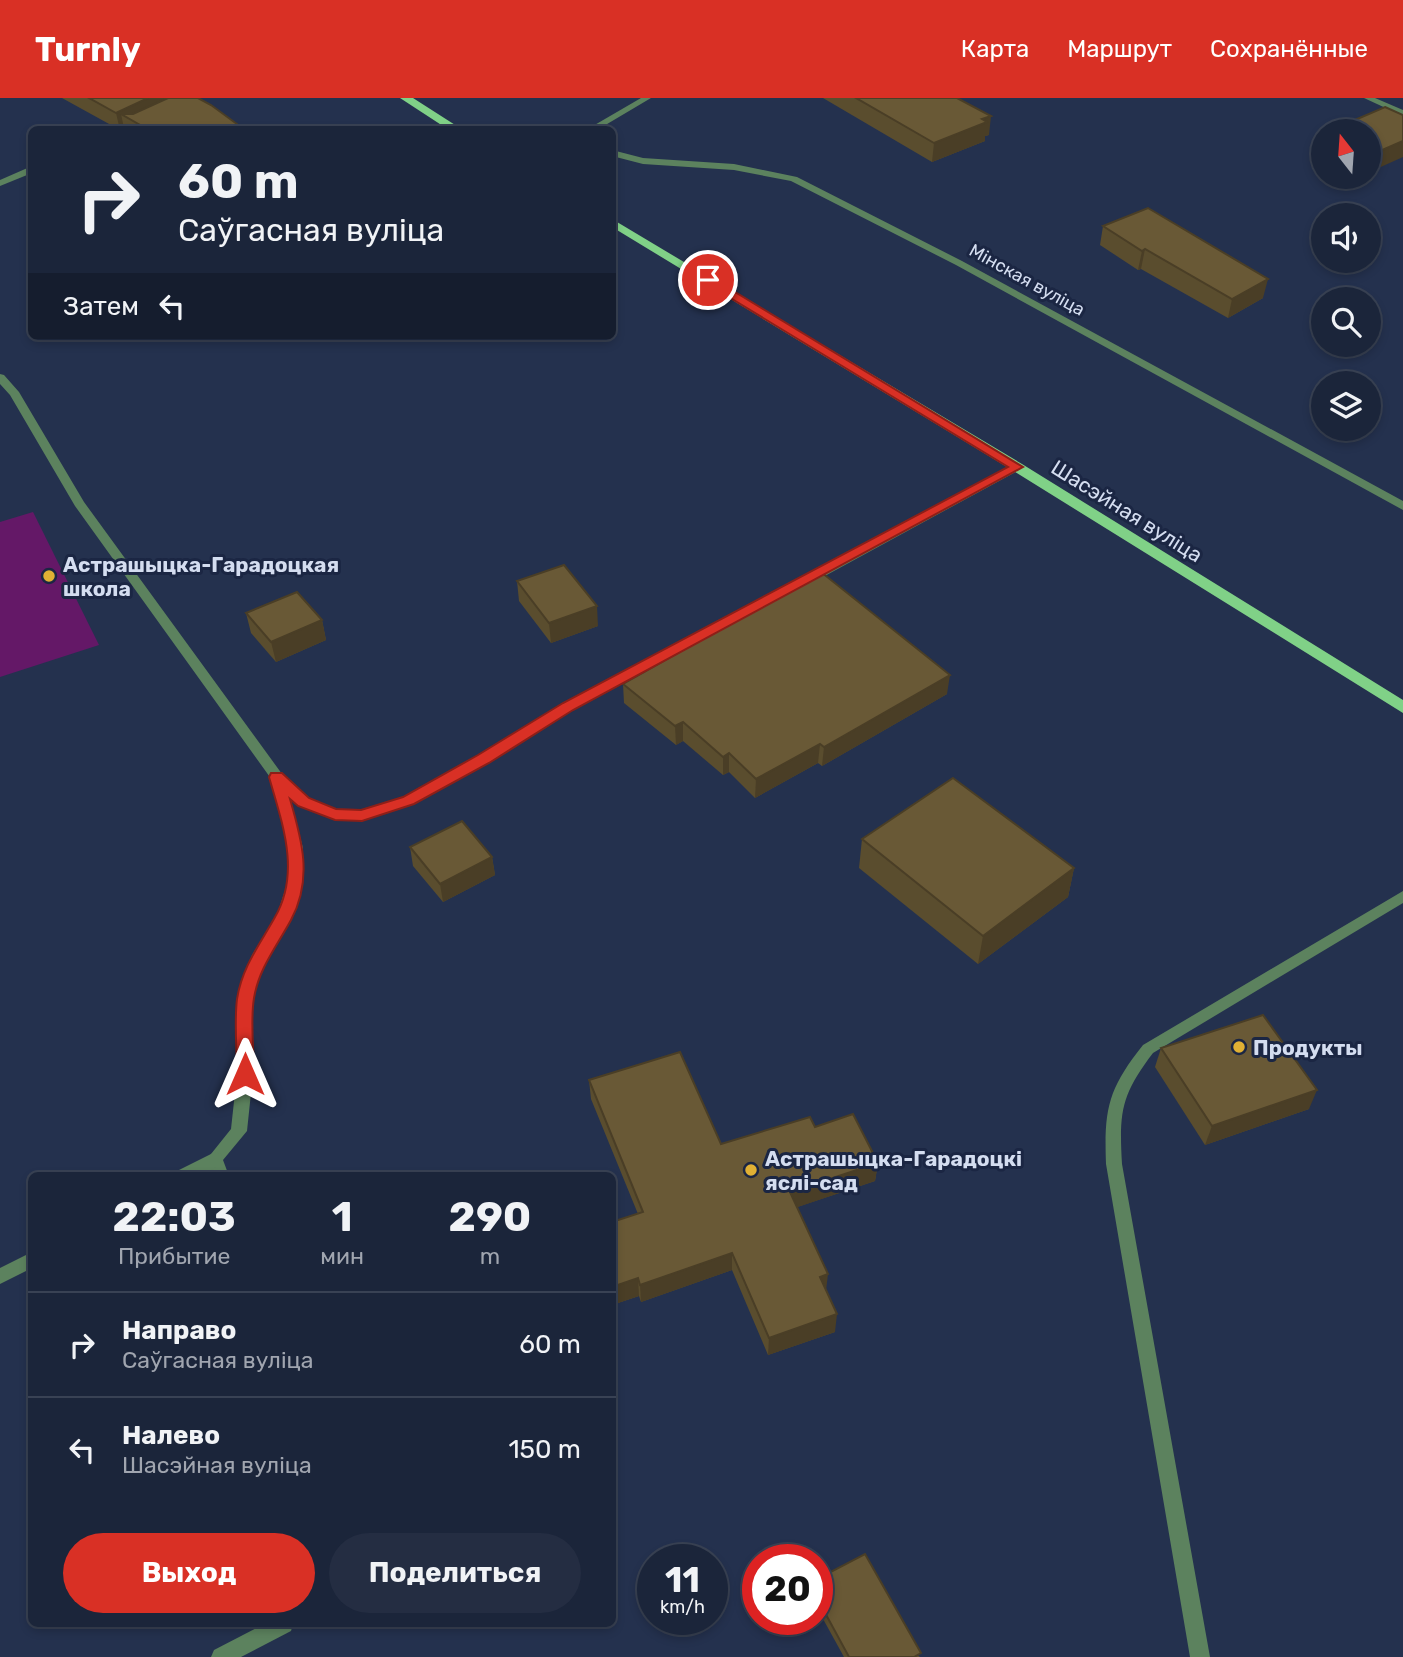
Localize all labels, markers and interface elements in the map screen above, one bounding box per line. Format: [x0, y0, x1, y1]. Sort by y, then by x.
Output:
text: Turnly [35, 30, 141, 69]
text: Карта [961, 35, 1029, 63]
text: Маршрут [1067, 35, 1172, 63]
text: Сохранённые [1210, 35, 1368, 63]
north arrow [1311, 119, 1381, 189]
map controls [1311, 119, 1381, 441]
text: 60 m [178, 152, 299, 210]
icon: right [63, 154, 154, 245]
button: sound [1311, 203, 1381, 273]
text: Саўгасная вуліца [178, 211, 444, 249]
street label: Мінская вуліца [965, 239, 1089, 321]
pin [678, 250, 738, 310]
icon: arrive [689, 261, 727, 299]
icon: left [153, 287, 191, 325]
button: search [1311, 287, 1381, 357]
text: Затем [63, 291, 139, 322]
button: layers [1311, 371, 1381, 441]
street label: Шасэйная вуліца [1047, 455, 1207, 567]
place label: Астрашыцка-Гарадоцкая школа [63, 552, 339, 601]
marker: Астрашыцка-Гарадоцкая школа [41, 568, 57, 584]
place label: Продукты [1253, 1035, 1362, 1060]
position arrow [208, 1037, 282, 1111]
marker: Продукты [1231, 1039, 1247, 1055]
place label: Астрашыцка-Гарадоцкі яслі-сад [765, 1146, 1022, 1195]
marker: Астрашыцка-Гарадоцкі яслі-сад [743, 1162, 759, 1178]
text: 22:03 [113, 1192, 236, 1242]
text: 1 [332, 1192, 353, 1242]
text: 290 [449, 1192, 531, 1242]
text: Прибытие [118, 1242, 230, 1270]
text: мин [320, 1242, 364, 1270]
text: m [480, 1242, 500, 1270]
text: Направо [122, 1315, 236, 1346]
icon: right [63, 1326, 101, 1364]
text: 60 m [519, 1329, 581, 1360]
text: Саўгасная вуліца [122, 1346, 313, 1374]
text: Налево [122, 1420, 220, 1451]
icon: left [63, 1431, 101, 1469]
text: 150 m [508, 1434, 581, 1465]
text: Шасэйная вуліца [122, 1451, 312, 1479]
button: Выход [63, 1533, 315, 1613]
button: Поделиться [329, 1533, 581, 1613]
speed limit sign: 20 [742, 1544, 833, 1635]
text: 11 [665, 1559, 700, 1601]
text: km/h [660, 1596, 705, 1618]

